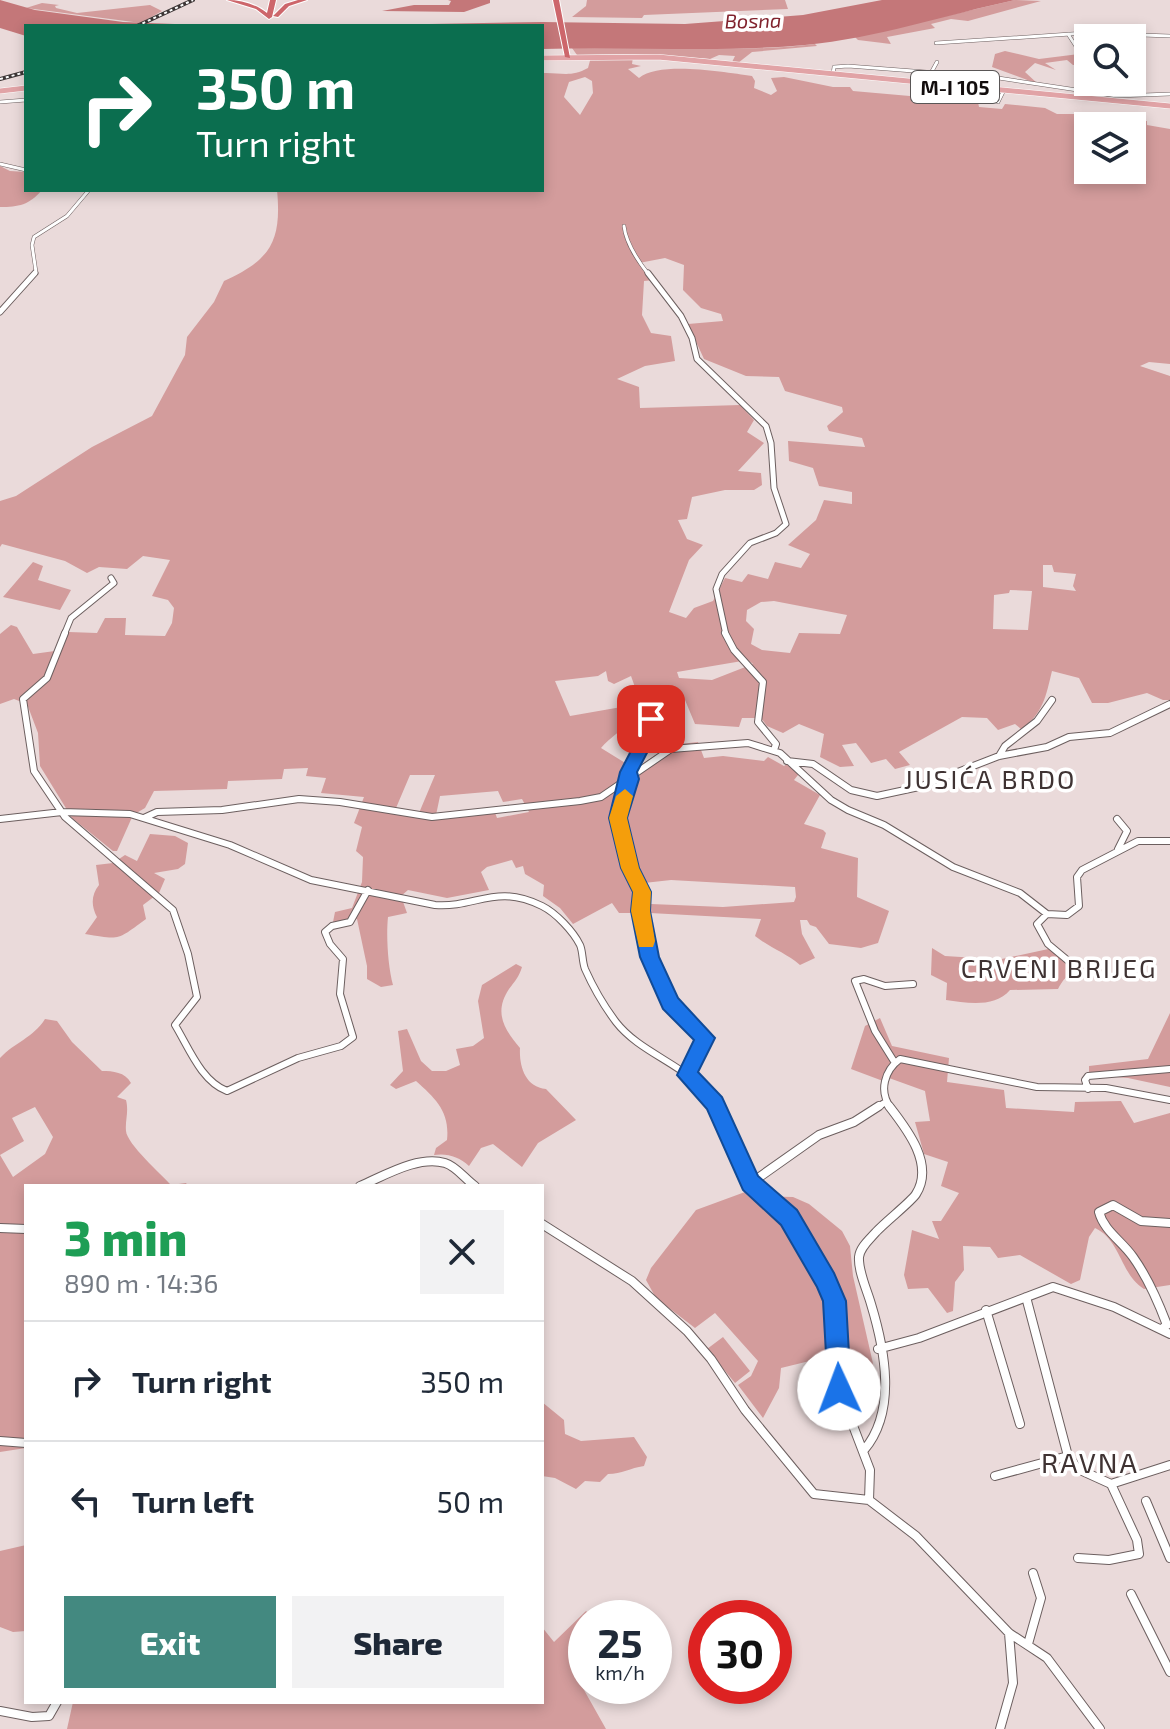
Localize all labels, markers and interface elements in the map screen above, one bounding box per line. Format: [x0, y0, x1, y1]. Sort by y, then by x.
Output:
water label: Bosna [724, 8, 782, 32]
map controls [1074, 24, 1146, 184]
button: search [1074, 24, 1146, 96]
text: 350 m [196, 53, 355, 120]
icon: right [64, 56, 168, 160]
road number: M-I 105 [911, 71, 999, 103]
button: layers [1074, 112, 1146, 184]
text: Turn right [196, 121, 356, 164]
pin [617, 685, 685, 753]
icon: arrive [629, 697, 673, 741]
district label: JUSIĆA BRDO [904, 763, 1076, 794]
district label: CRVENI BRIJEG [961, 952, 1157, 983]
text: 3 min [64, 1208, 187, 1266]
button: close [420, 1210, 504, 1294]
text: 890 m · 14:36 [64, 1267, 218, 1298]
position arrow [797, 1347, 881, 1431]
icon: right [64, 1359, 108, 1403]
text: Turn right [132, 1363, 272, 1399]
text: 350 m [420, 1363, 504, 1399]
district label: RAVNA [1041, 1445, 1139, 1479]
icon: left [64, 1479, 108, 1523]
text: Turn left [132, 1483, 254, 1519]
text: 50 m [437, 1483, 504, 1519]
button: Exit [64, 1596, 276, 1688]
button: Share [292, 1596, 504, 1688]
speed limit sign: 30 [688, 1600, 792, 1704]
text: 25 [597, 1618, 643, 1666]
text: km/h [595, 1660, 645, 1684]

